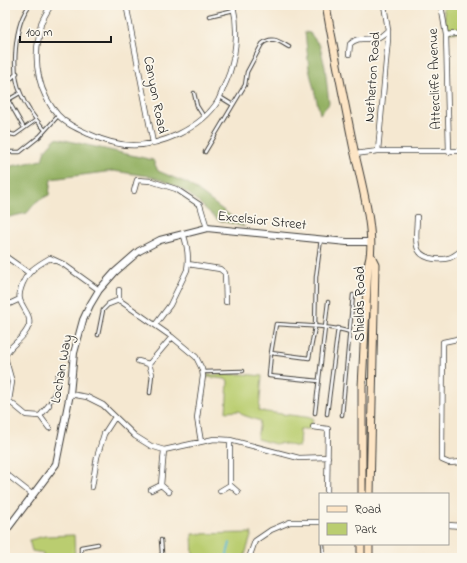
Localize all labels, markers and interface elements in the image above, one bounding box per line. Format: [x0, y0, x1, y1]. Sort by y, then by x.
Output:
scale bar [20, 18, 111, 44]
text: 100 m [26, 24, 53, 42]
street label: Attercliffe Avenue [423, 27, 447, 130]
street label: Netherton Road [359, 31, 387, 123]
street label: Canyon Road [136, 54, 173, 136]
street label: Excelsior Street [217, 206, 308, 236]
street label: Shields Road [350, 266, 371, 342]
street label: Lochan Way [46, 333, 79, 405]
legend [319, 493, 449, 545]
text: Road [355, 501, 381, 519]
text: Park [355, 521, 377, 539]

